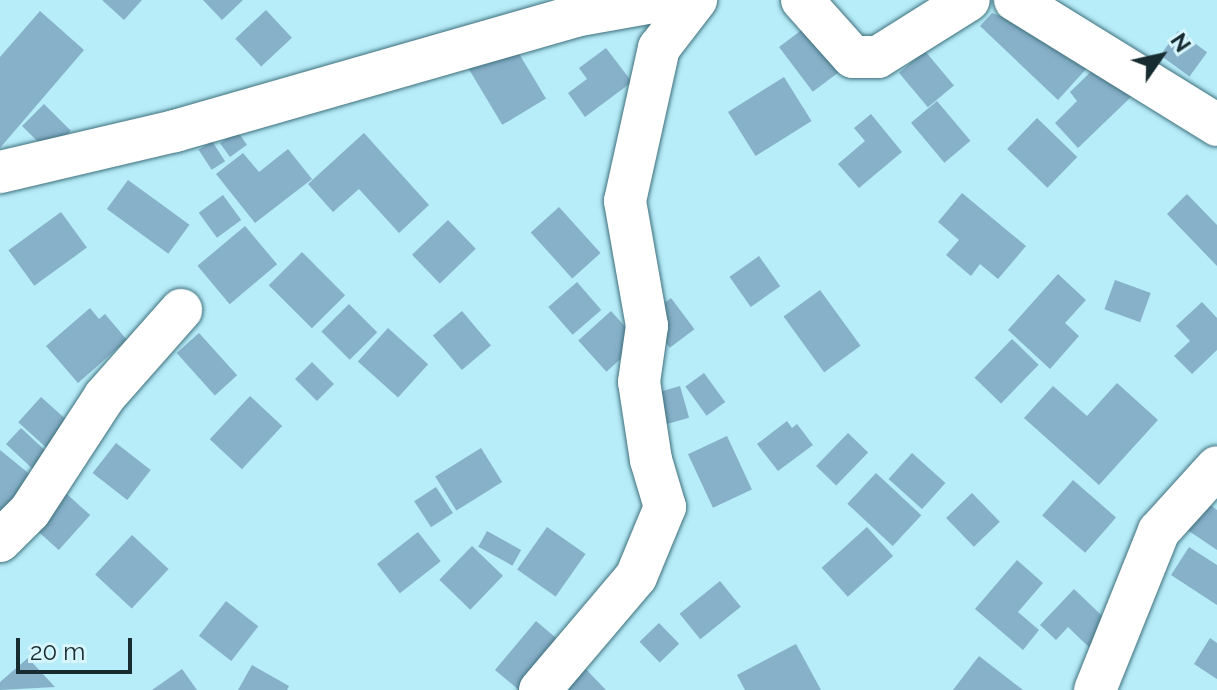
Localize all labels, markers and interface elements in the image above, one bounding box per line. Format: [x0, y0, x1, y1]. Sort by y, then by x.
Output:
north arrow [1121, 16, 1201, 96]
text: N [1165, 28, 1196, 57]
scale bar [20, 622, 136, 672]
text: 20 m [30, 637, 85, 666]

